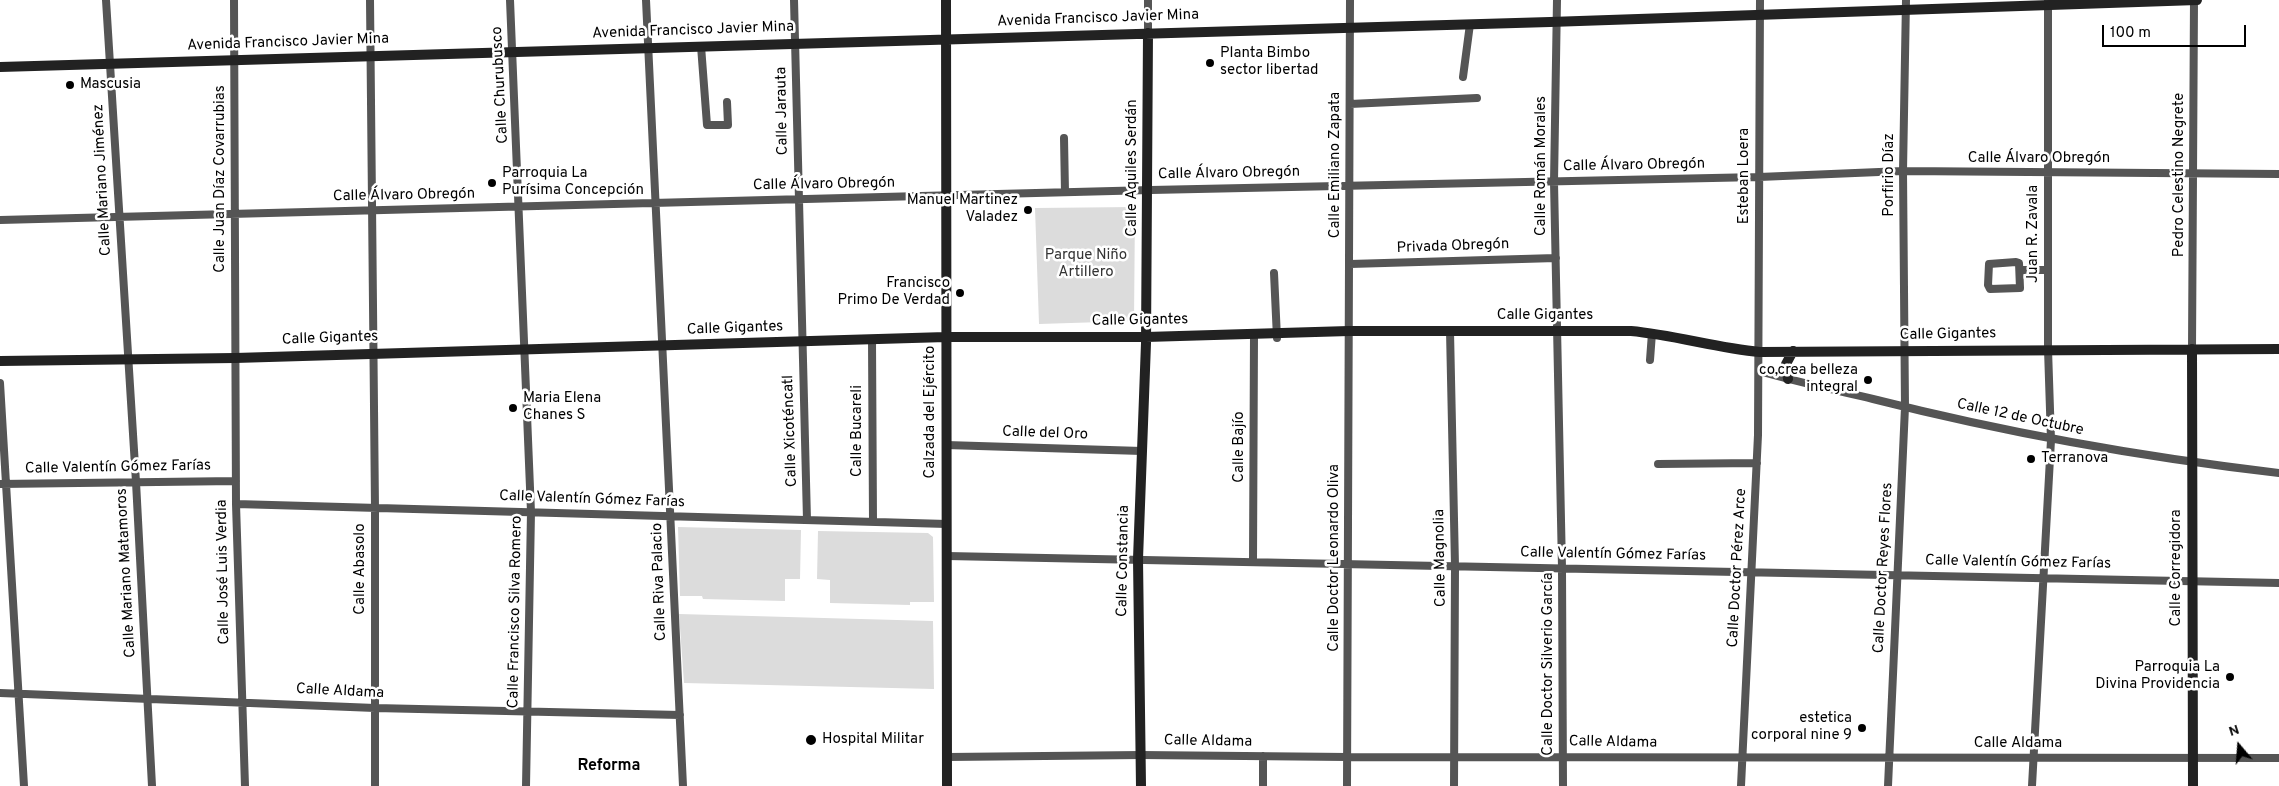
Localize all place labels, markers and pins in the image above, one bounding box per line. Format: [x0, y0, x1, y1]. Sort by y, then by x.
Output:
place label: Planta Bimbo sector libertad [1220, 45, 1319, 80]
marker: Planta Bimbo sector libertad [1204, 57, 1216, 69]
place label: Mascusia [80, 76, 141, 94]
marker: Mascusia [64, 79, 76, 91]
place label: Parroquia La Purísima Concepción [502, 165, 644, 200]
marker: Parroquia La Purísima Concepción [486, 177, 498, 189]
place label: Manuel Martinez Valadez [907, 192, 1018, 227]
marker: Manuel Martinez Valadez [1022, 204, 1034, 216]
place label: Francisco Primo De Verdad [837, 275, 950, 310]
marker: Francisco Primo De Verdad [954, 287, 966, 299]
place label: co,crea belleza integral [1759, 362, 1858, 397]
marker: co,crea belleza integral [1862, 374, 1874, 386]
place label: Maria Elena Chanes S [523, 390, 601, 425]
marker: Maria Elena Chanes S [507, 402, 519, 414]
place label: Terranova [2041, 450, 2108, 468]
marker: Terranova [2025, 453, 2037, 465]
place label: Parroquia La Divina Providencia [2095, 659, 2220, 694]
marker: Parroquia La Divina Providencia [2224, 671, 2236, 683]
place label: estetica corporal nine 9 [1751, 710, 1852, 745]
marker: estetica corporal nine 9 [1856, 722, 1868, 734]
place label: Hospital Militar [822, 731, 924, 749]
marker: Hospital Militar [804, 733, 818, 747]

